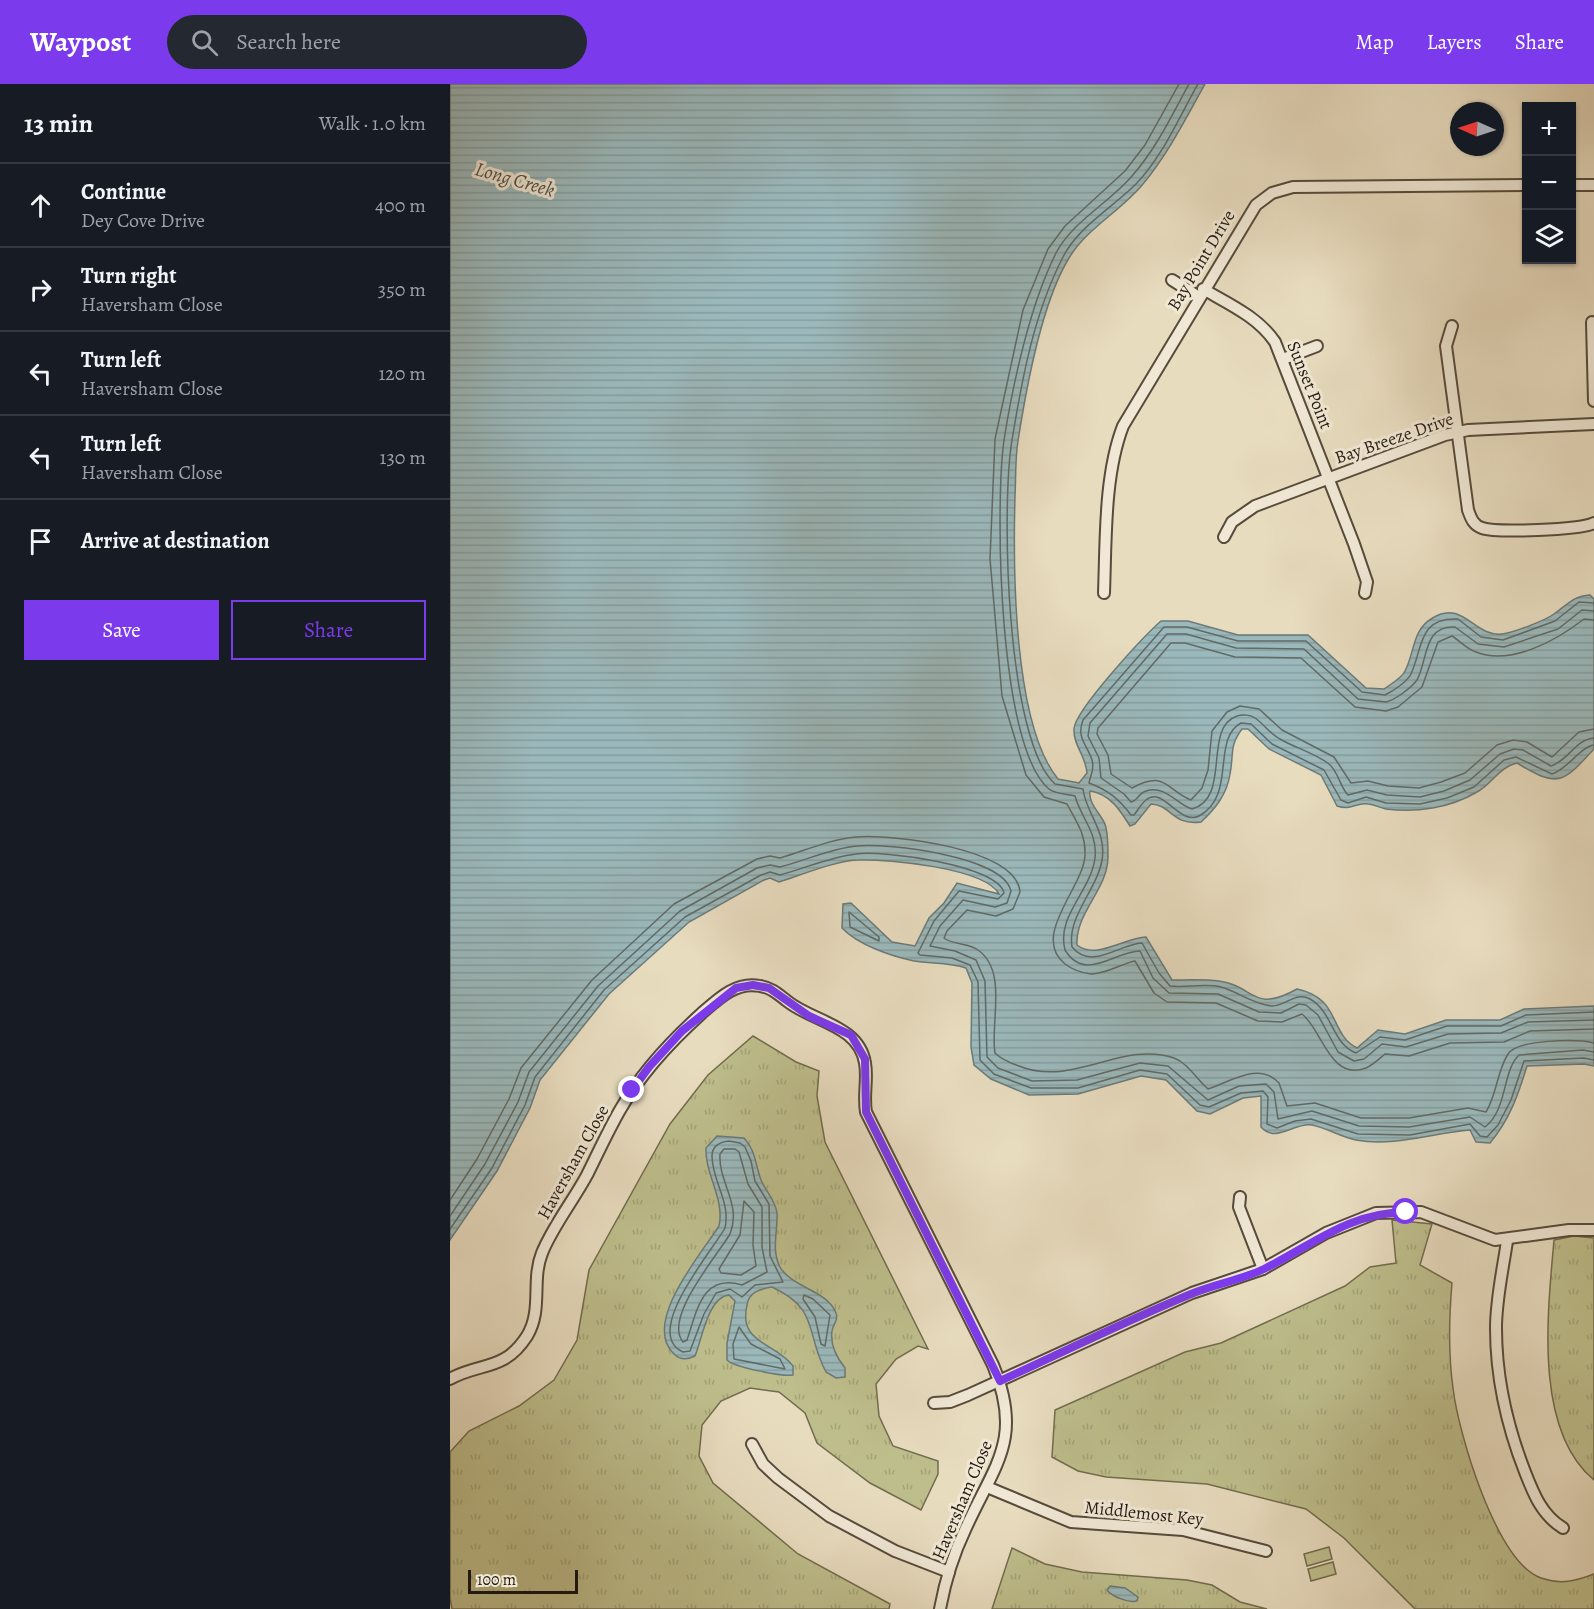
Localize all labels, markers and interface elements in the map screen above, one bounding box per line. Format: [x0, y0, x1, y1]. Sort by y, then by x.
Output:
search box [167, 15, 587, 69]
text: Waypost [30, 23, 131, 61]
icon: search [188, 26, 221, 59]
text: Search here [236, 27, 341, 57]
text: Map [1355, 28, 1394, 56]
text: Layers [1427, 28, 1482, 56]
text: Share [1515, 28, 1564, 56]
north arrow [1450, 102, 1504, 156]
map controls [1522, 102, 1576, 264]
button: + [1522, 102, 1576, 156]
text: 13 min [24, 106, 93, 141]
text: Walk · 1.0 km [319, 110, 426, 137]
water label: Long Creek [472, 155, 558, 204]
button: − [1522, 156, 1576, 210]
text: Continue [81, 177, 166, 207]
icon: ahead [24, 189, 57, 222]
text: 400 m [375, 192, 426, 219]
street label: Bay Point Drive [1162, 205, 1240, 315]
text: Dey Cove Drive [81, 207, 205, 234]
button: layers [1522, 210, 1576, 264]
text: Turn right [81, 261, 177, 291]
icon: right [24, 273, 57, 306]
text: 350 m [378, 276, 426, 303]
text: Haversham Close [81, 291, 223, 318]
street label: Sunset Point [1281, 337, 1339, 433]
text: Turn left [81, 345, 161, 375]
icon: left [24, 357, 57, 390]
text: 120 m [378, 360, 426, 387]
text: Haversham Close [81, 375, 223, 402]
street label: Bay Breeze Drive [1331, 406, 1457, 470]
text: Turn left [81, 429, 161, 459]
icon: left [24, 441, 57, 474]
text: 130 m [380, 444, 426, 471]
text: Haversham Close [81, 459, 223, 486]
icon: arrive [24, 525, 57, 558]
text: Arrive at destination [81, 526, 270, 556]
button: Save [24, 600, 219, 660]
button: Share [231, 600, 426, 660]
route end [618, 1076, 644, 1102]
street label: Haversham Close [532, 1100, 614, 1224]
route start [1392, 1198, 1418, 1224]
street label: Haversham Close [926, 1437, 998, 1563]
street label: Middlemost Key [1083, 1495, 1206, 1531]
scale bar [468, 1567, 578, 1594]
text: 100 m [477, 1569, 516, 1591]

